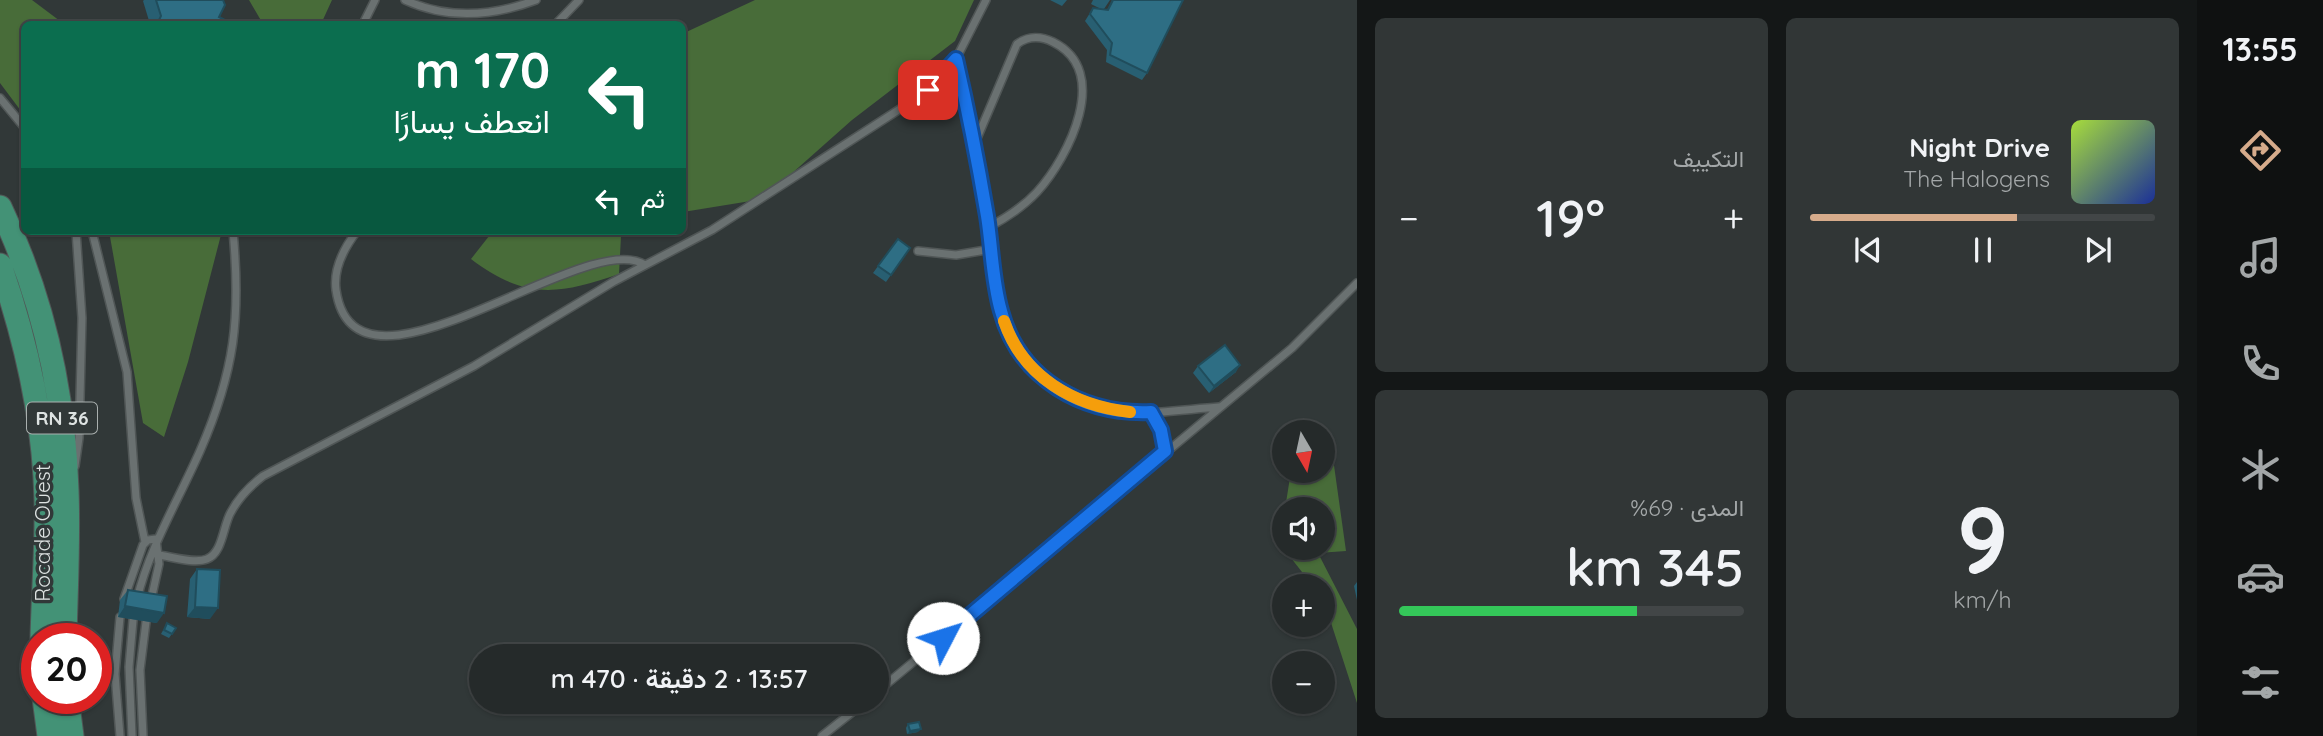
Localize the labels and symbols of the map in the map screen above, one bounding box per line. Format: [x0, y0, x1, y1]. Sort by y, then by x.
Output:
pin [898, 60, 958, 120]
road number: RN 36 [27, 402, 97, 434]
north arrow [1272, 420, 1335, 483]
street label: Rocade Ouest [29, 464, 55, 602]
position arrow [906, 601, 980, 675]
speed limit sign: 20 [21, 623, 112, 714]

